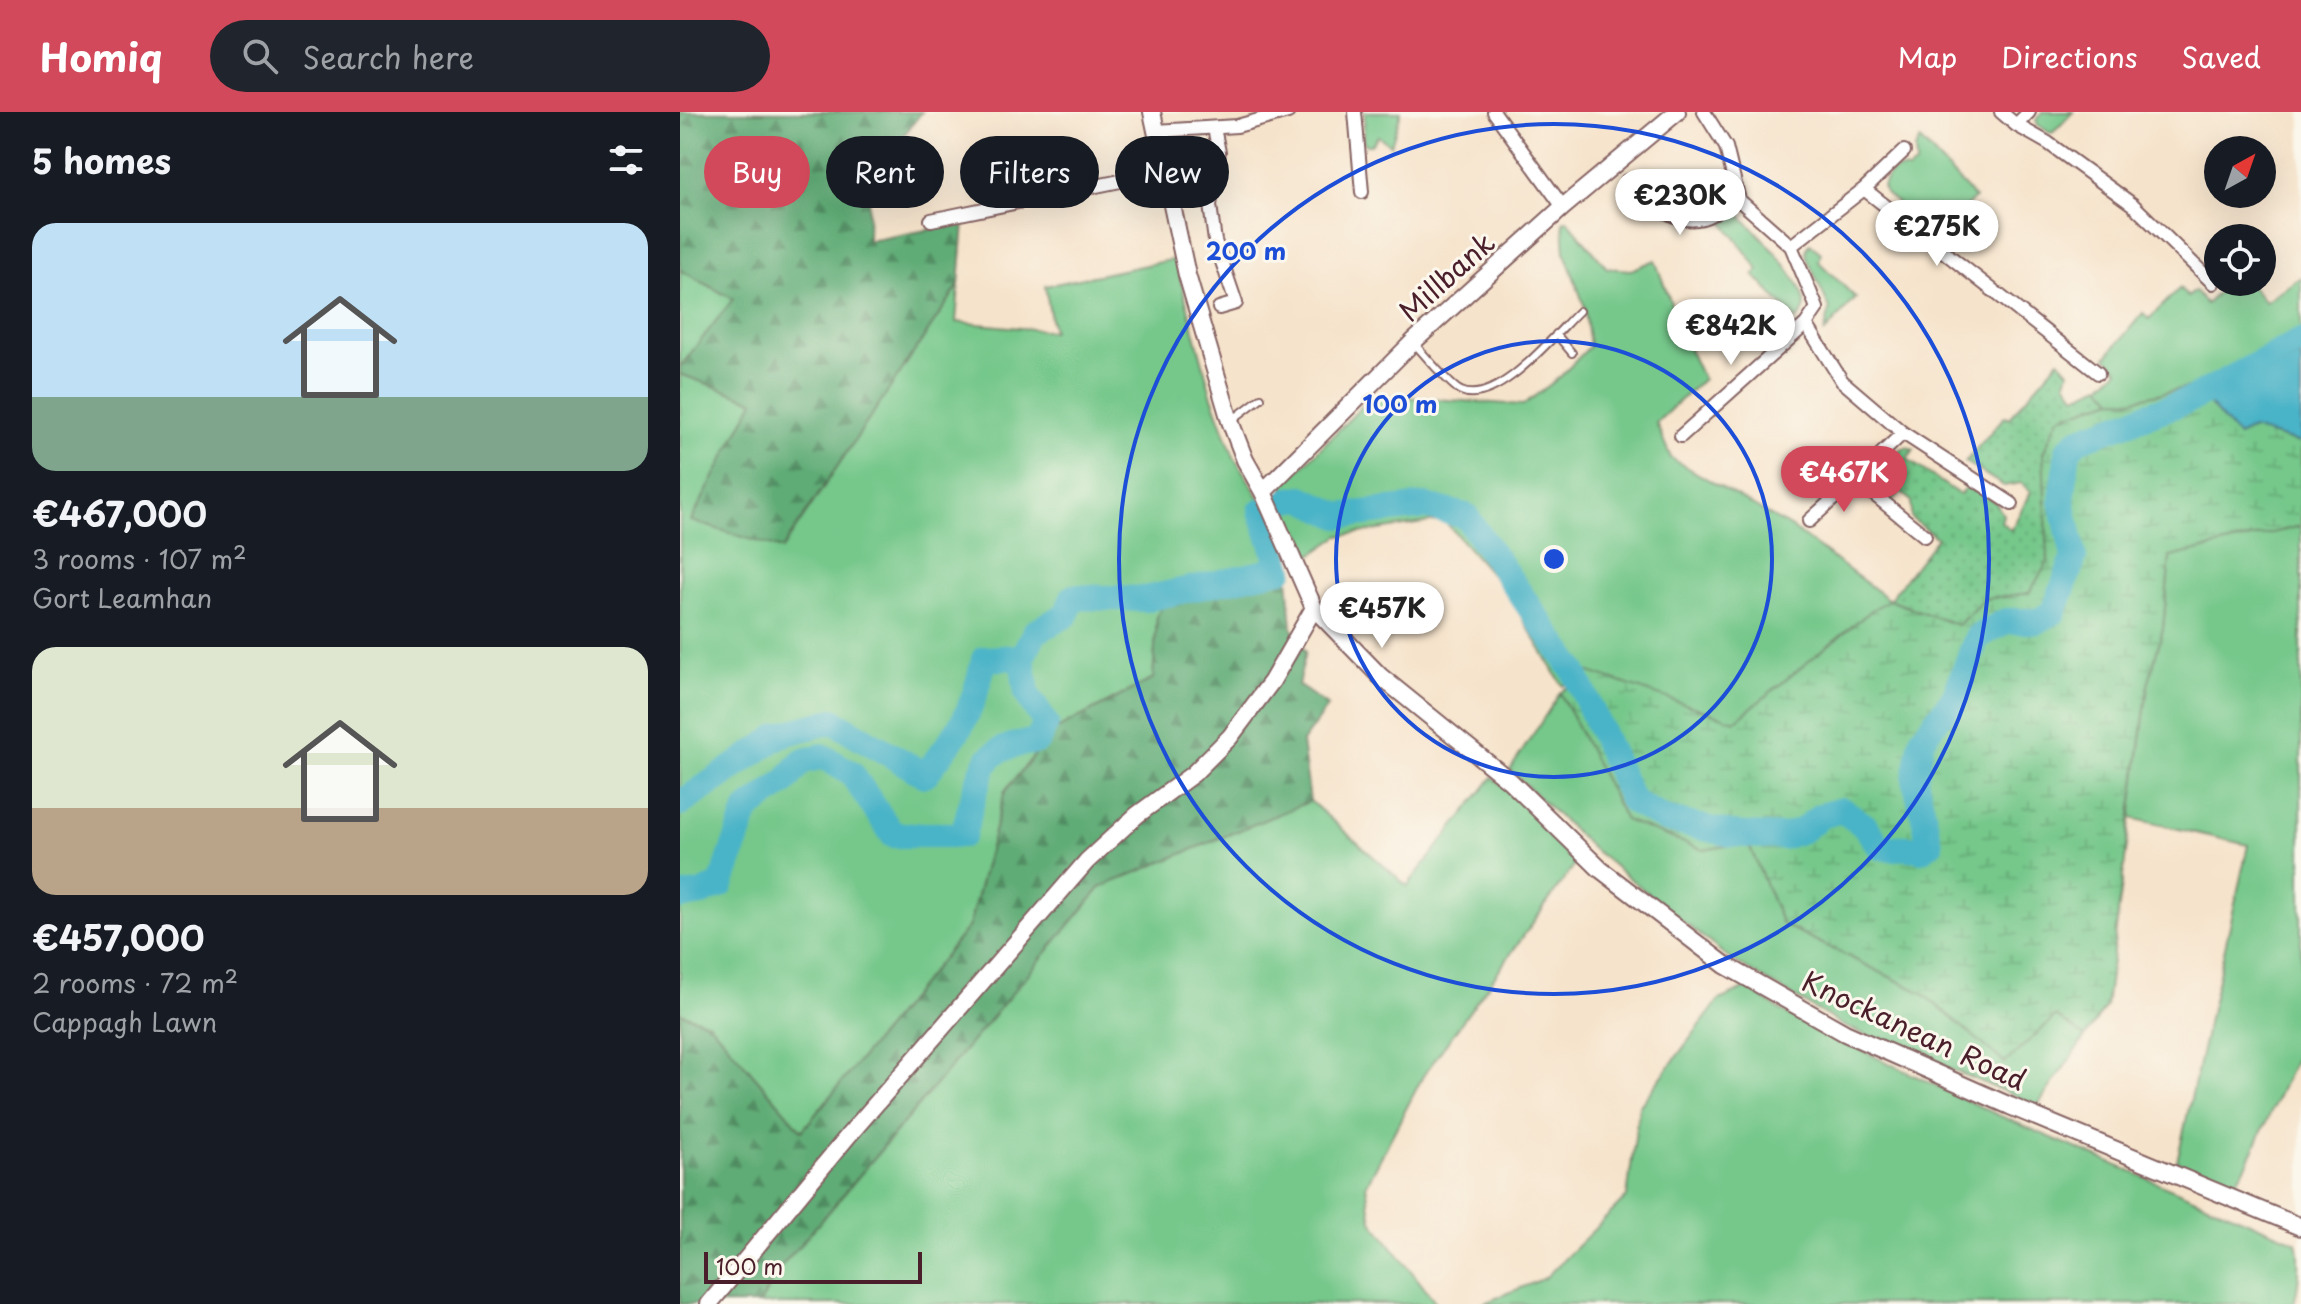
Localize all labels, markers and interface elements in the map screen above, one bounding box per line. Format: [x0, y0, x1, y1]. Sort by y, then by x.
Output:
search box [210, 20, 770, 92]
text: Homiq [40, 28, 162, 85]
icon: search [238, 34, 282, 78]
text: Search here [302, 34, 474, 79]
text: Map [1898, 35, 1957, 78]
text: Directions [2001, 35, 2138, 78]
text: Saved [2182, 35, 2261, 78]
text: 5 homes [32, 134, 171, 186]
chip: Buy [704, 136, 810, 208]
chip: Rent [826, 136, 944, 208]
chip: Filters [960, 136, 1099, 208]
chip: New [1115, 136, 1229, 208]
north arrow [2204, 136, 2276, 208]
map controls [2204, 136, 2276, 296]
icon: filters [604, 138, 648, 182]
pin: €230K [1624, 169, 1736, 237]
text: €230K [1633, 175, 1727, 214]
pin: €275K [1881, 200, 1993, 268]
text: €275K [1893, 206, 1981, 245]
street label: Millbank [1388, 221, 1504, 331]
button: locate [2204, 224, 2276, 296]
text: 200 m [1206, 232, 1286, 268]
icon: home [268, 275, 412, 419]
pin: €842K [1675, 299, 1787, 367]
text: €842K [1685, 305, 1777, 344]
text: 100 m [1363, 385, 1437, 421]
pin: €467K [1788, 446, 1900, 514]
text: €467K [1799, 452, 1889, 491]
text: €467,000 [32, 487, 207, 539]
text: 3 rooms · 107 m² [32, 539, 247, 578]
centre of rings [1540, 545, 1568, 573]
text: Gort Leamhan [32, 578, 212, 617]
pin: €457K [1326, 582, 1438, 650]
text: €457K [1338, 588, 1426, 627]
icon: home [268, 699, 412, 843]
text: €457,000 [32, 911, 205, 963]
street label: Knockanean Road [1795, 959, 2034, 1101]
text: 2 rooms · 72 m² [32, 963, 238, 1002]
text: Cappagh Lawn [32, 1002, 218, 1041]
scale bar [704, 1248, 922, 1284]
text: 100 m [716, 1249, 783, 1282]

